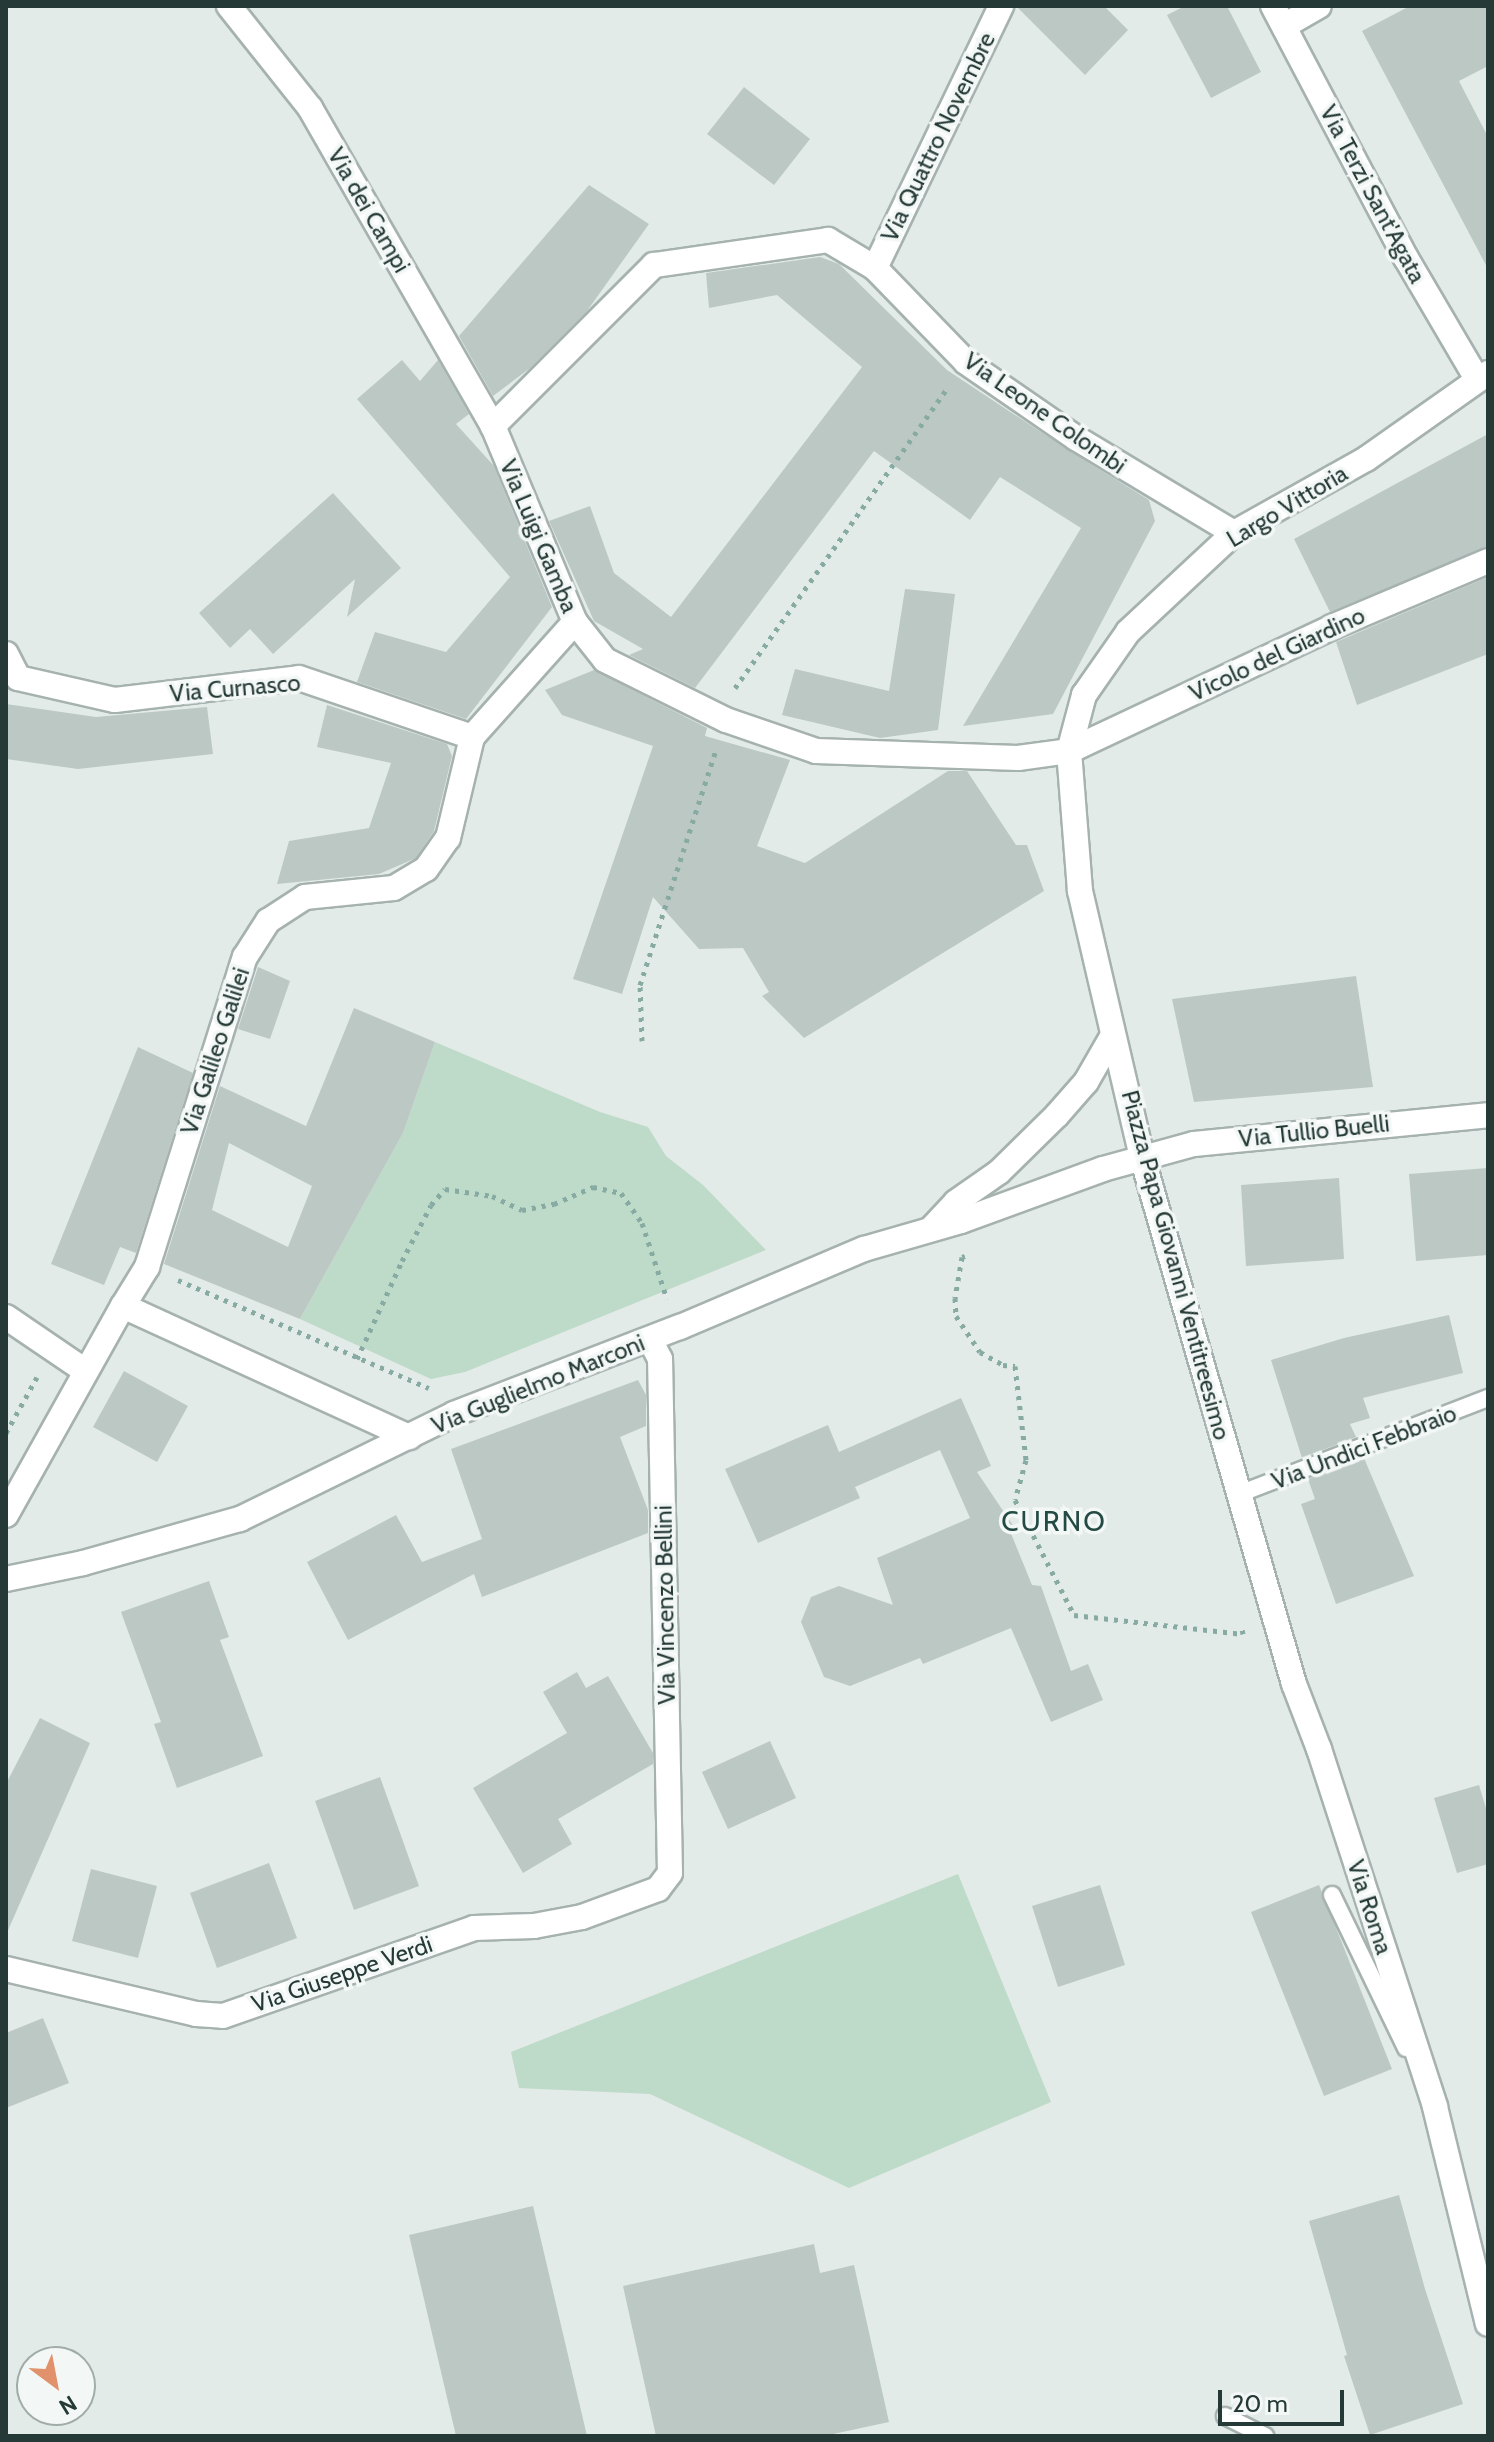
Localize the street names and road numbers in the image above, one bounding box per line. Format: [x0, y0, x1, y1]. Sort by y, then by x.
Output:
street label: Via Quattro Novembre [875, 28, 1001, 246]
street label: Via Terzi Sant'Agata [1314, 100, 1432, 288]
street label: Via dei Campi [322, 142, 416, 278]
street label: Via Leone Colombi [958, 346, 1132, 480]
street label: Via Luigi Gamba [494, 455, 584, 617]
street label: Largo Vittoria [1221, 459, 1353, 553]
street label: Vicolo del Giardino [1185, 601, 1369, 707]
street label: Via Curnasco [168, 668, 302, 708]
street label: Via Galileo Galilei [174, 964, 256, 1138]
street label: Piazza Papa Giovanni Ventitreesimo [1115, 1087, 1237, 1443]
street label: Via Tullio Buelli [1237, 1109, 1391, 1153]
street label: Via Guglielmo Marconi [427, 1328, 649, 1440]
street label: Via Undici Febbraio [1268, 1399, 1460, 1495]
street label: Via Vincenzo Bellini [649, 1505, 681, 1705]
street label: Via Roma [1341, 1856, 1399, 1958]
street label: Via Giuseppe Verdi [248, 1930, 436, 2018]

